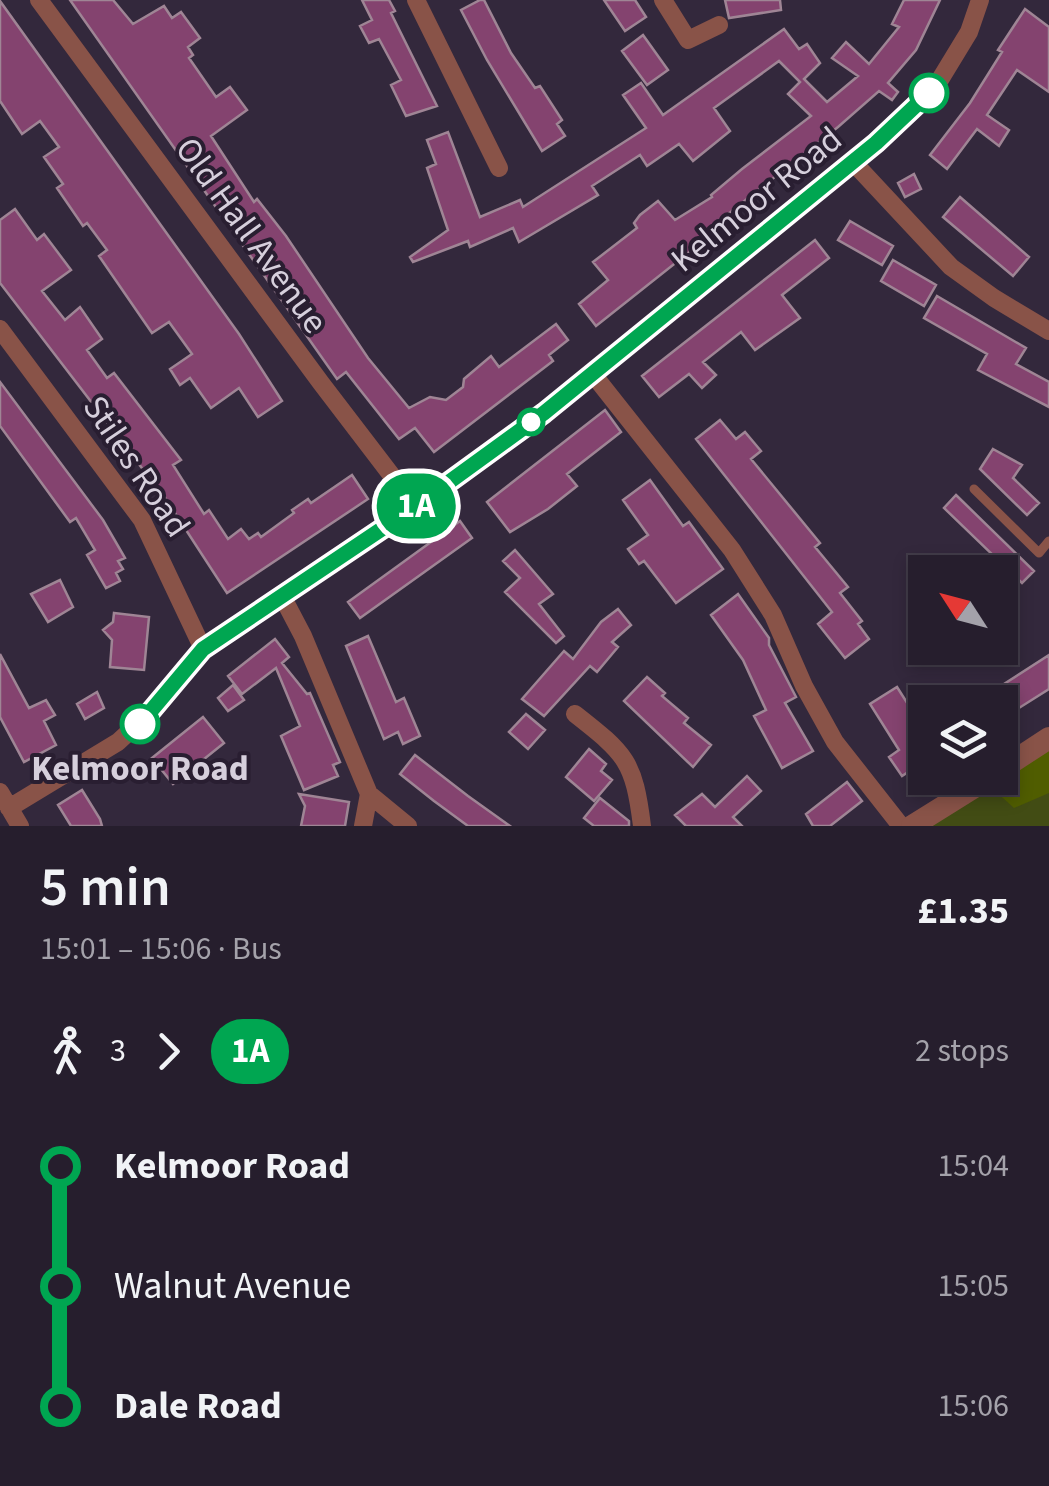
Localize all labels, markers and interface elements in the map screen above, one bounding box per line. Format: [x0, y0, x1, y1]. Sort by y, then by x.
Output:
unlabelled marker [910, 74, 948, 112]
street label: Kelmoor Road [660, 115, 853, 285]
street label: Old Hall Avenue [163, 127, 340, 344]
street label: Stiles Road [70, 386, 202, 547]
unlabelled marker [518, 409, 544, 435]
line badge: 1A [371, 474, 461, 538]
text: 1A [397, 481, 435, 531]
north arrow [908, 555, 1018, 665]
map controls [908, 555, 1018, 795]
button: layers [908, 685, 1018, 795]
marker: Kelmoor Road [121, 705, 159, 743]
place label: Kelmoor Road [31, 744, 249, 794]
text: 5 min [40, 849, 171, 927]
text: £1.35 [917, 884, 1009, 938]
text: 15:01 – 15:06 · Bus [40, 926, 282, 972]
icon: walk [40, 1024, 95, 1079]
icon: forward [141, 1024, 196, 1079]
text: 1A [231, 1026, 269, 1076]
text: 3 [110, 1028, 126, 1074]
text: 2 stops [915, 1028, 1009, 1074]
text: Kelmoor Road [114, 1139, 350, 1193]
text: 15:04 [937, 1143, 1009, 1189]
text: Walnut Avenue [114, 1259, 351, 1313]
text: 15:05 [937, 1263, 1009, 1309]
text: Dale Road [114, 1379, 282, 1433]
text: 15:06 [937, 1383, 1009, 1429]

